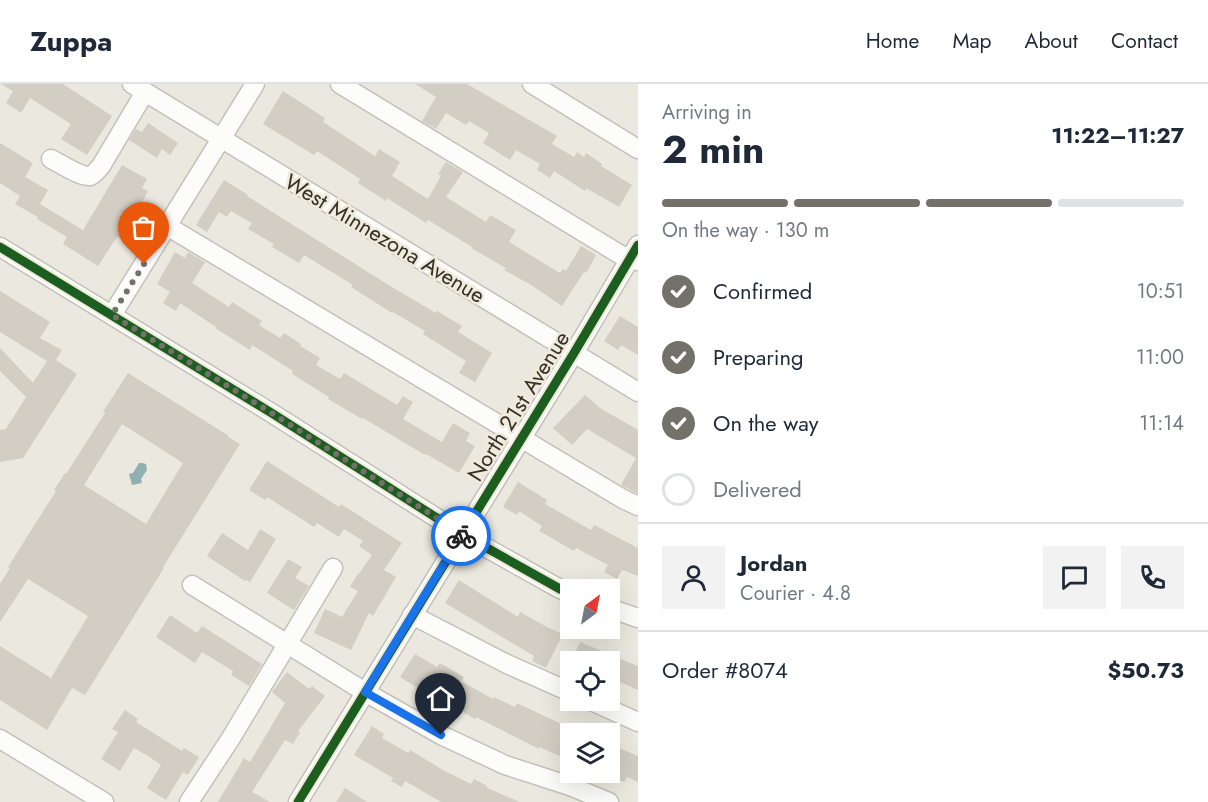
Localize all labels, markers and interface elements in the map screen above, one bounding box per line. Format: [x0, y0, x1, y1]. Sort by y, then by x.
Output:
text: Zuppa [30, 21, 112, 62]
text: Home [866, 26, 919, 56]
text: Map [952, 26, 992, 56]
text: About [1025, 26, 1078, 56]
text: Contact [1111, 26, 1178, 56]
text: Arriving in [662, 98, 752, 127]
text: 11:22–11:27 [1051, 119, 1184, 151]
text: 2 min [662, 121, 764, 178]
street label: West Minnezona Avenue [279, 165, 491, 311]
pin [118, 202, 169, 264]
icon: bag [127, 211, 160, 244]
text: On the way · 130 m [662, 216, 829, 245]
icon: check [662, 275, 695, 308]
text: Confirmed [713, 275, 812, 307]
text: 10:51 [1137, 277, 1184, 306]
street label: North 21st Avenue [459, 325, 577, 487]
icon: check [662, 341, 695, 374]
text: Preparing [713, 341, 804, 373]
text: 11:00 [1136, 343, 1184, 372]
icon: check [662, 407, 695, 440]
text: On the way [713, 407, 818, 439]
text: 11:14 [1139, 409, 1184, 438]
text: Delivered [713, 473, 802, 505]
courier [431, 506, 491, 566]
icon: bike [445, 520, 478, 553]
button: person [662, 546, 725, 609]
button: chat [1043, 546, 1106, 609]
button: phone [1121, 546, 1184, 609]
text: Jordan [740, 547, 807, 579]
north arrow [560, 579, 620, 639]
map controls [560, 579, 620, 783]
text: Courier · 4.8 [740, 579, 851, 608]
button: locate [560, 651, 620, 711]
text: Order #8074 [662, 654, 788, 686]
text: $50.73 [1108, 654, 1184, 686]
pin [415, 673, 466, 735]
icon: home [424, 682, 457, 715]
button: layers [560, 723, 620, 783]

